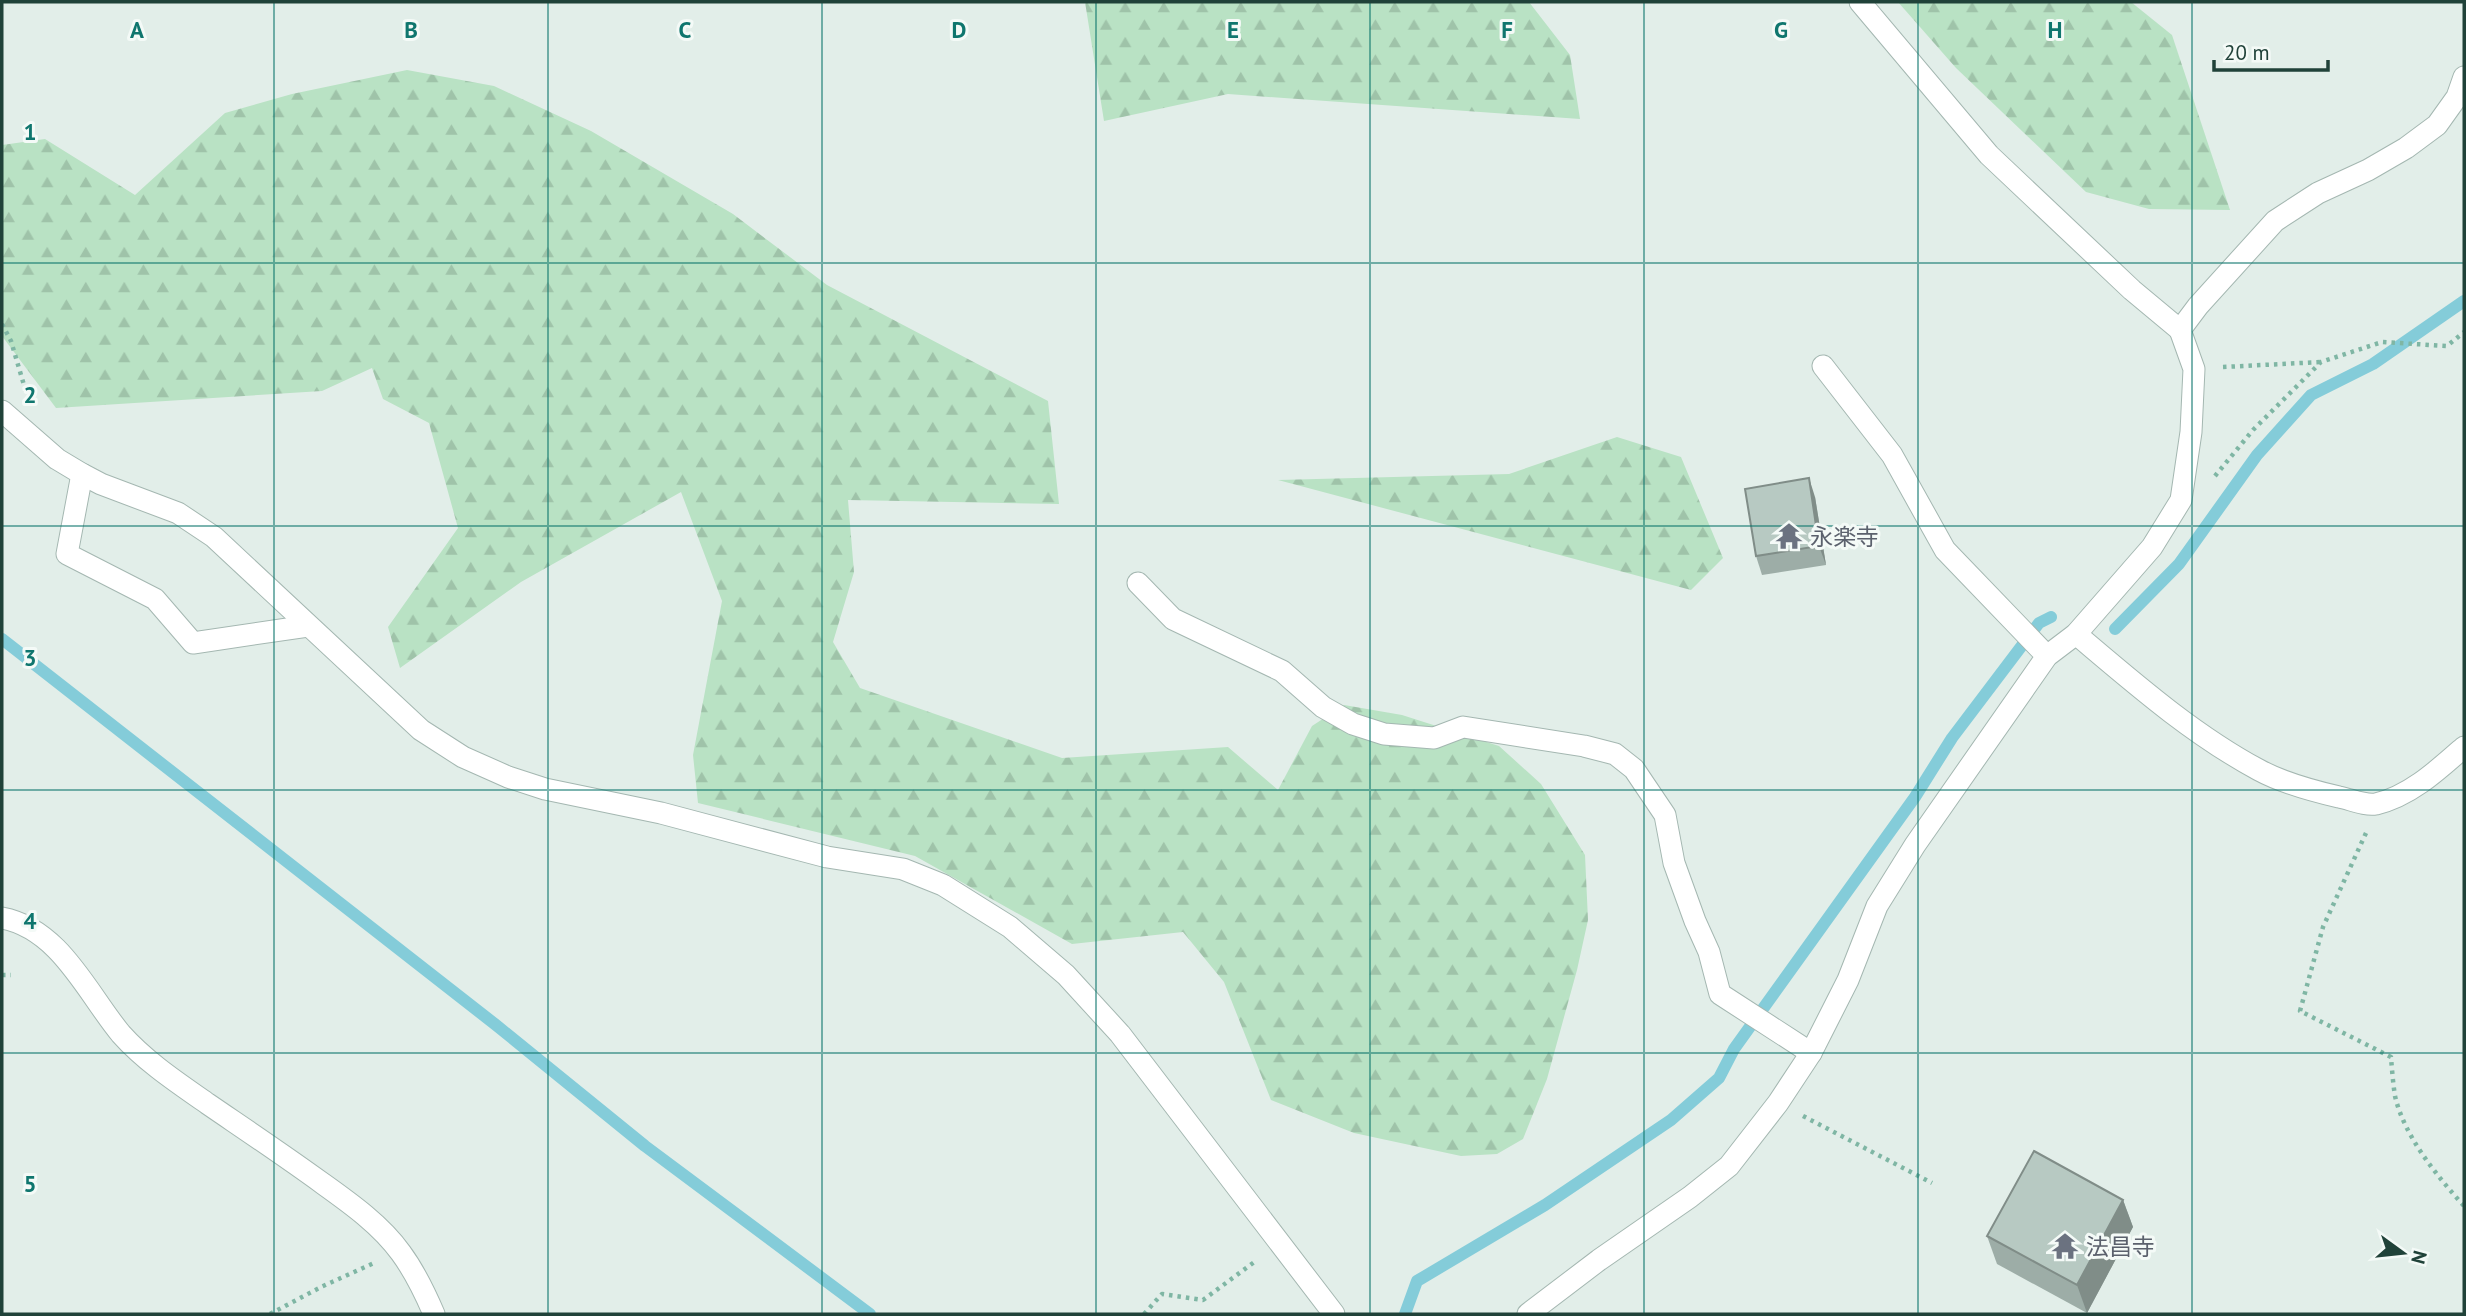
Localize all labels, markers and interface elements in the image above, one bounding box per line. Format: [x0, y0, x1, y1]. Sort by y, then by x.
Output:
text: A [130, 15, 144, 44]
text: B [404, 15, 418, 44]
text: C [679, 15, 692, 44]
text: D [952, 15, 966, 44]
text: E [1227, 15, 1239, 44]
text: F [1501, 15, 1513, 44]
text: G [1774, 15, 1788, 44]
text: H [2048, 15, 2062, 44]
scale bar [2214, 28, 2328, 72]
text: 20 m [2224, 39, 2270, 66]
text: 1 [23, 117, 37, 146]
text: 2 [23, 380, 37, 409]
temple icon: 永楽寺 [1774, 521, 1804, 551]
place label: 永楽寺 [1810, 522, 1879, 551]
text: 3 [23, 643, 37, 672]
text: 4 [23, 906, 37, 935]
text: 5 [23, 1169, 37, 1198]
north arrow [2368, 1218, 2438, 1288]
temple icon: 法昌寺 [2050, 1231, 2080, 1261]
place label: 法昌寺 [2086, 1232, 2155, 1261]
text: N [2406, 1248, 2433, 1267]

